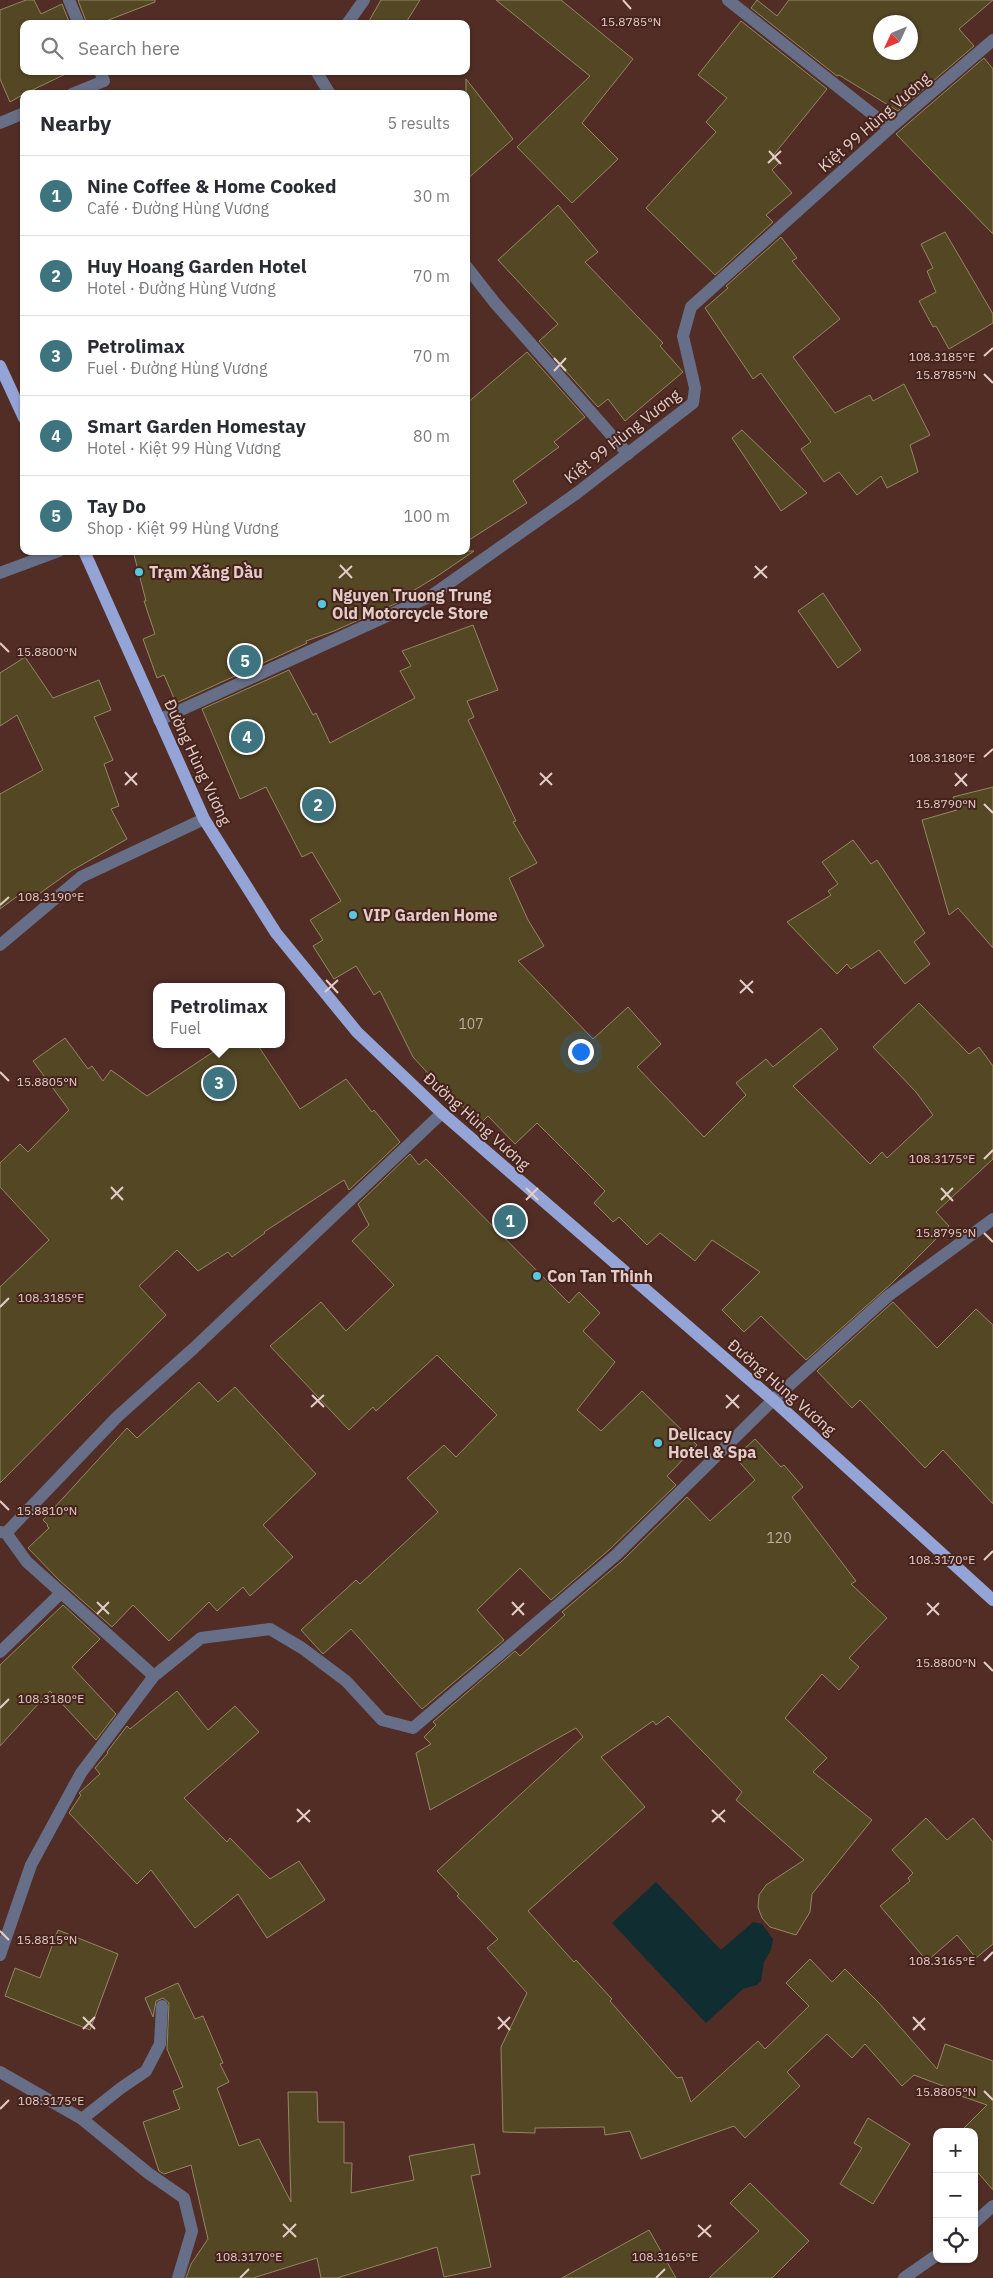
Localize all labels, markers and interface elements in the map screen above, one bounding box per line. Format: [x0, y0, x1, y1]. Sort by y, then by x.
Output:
text: 15.8785°N [601, 14, 661, 29]
north arrow [873, 15, 918, 60]
search box [20, 20, 470, 75]
icon: search [38, 34, 66, 62]
text: Search here [78, 36, 180, 60]
street label: Kiệt 99 Hùng Vương [814, 68, 935, 176]
text: Nearby [40, 109, 111, 137]
text: 5 results [387, 113, 450, 133]
text: Nine Coffee & Home Cooked [87, 174, 337, 198]
text: 1 [51, 186, 61, 206]
text: 30 m [413, 186, 450, 206]
text: Café · Đường Hùng Vương [87, 198, 269, 218]
text: Huy Hoang Garden Hotel [87, 254, 306, 278]
text: 2 [51, 266, 61, 286]
text: 70 m [413, 266, 450, 286]
text: Hotel · Đường Hùng Vương [87, 278, 276, 298]
text: Petrolimax [87, 334, 185, 358]
text: 3 [51, 346, 61, 366]
text: 70 m [413, 346, 450, 366]
text: 108.3185°E [909, 349, 975, 364]
text: Fuel · Đường Hùng Vương [87, 358, 267, 378]
text: 15.8785°N [916, 367, 976, 382]
street label: Kiệt 99 Hùng Vương [560, 384, 685, 488]
text: Smart Garden Homestay [87, 414, 306, 438]
text: 4 [51, 426, 61, 446]
text: 80 m [413, 426, 450, 446]
text: Hotel · Kiệt 99 Hùng Vương [87, 438, 281, 458]
text: Tay Do [87, 494, 146, 518]
text: 5 [51, 506, 61, 526]
text: 100 m [403, 506, 450, 526]
text: Shop · Kiệt 99 Hùng Vương [87, 518, 278, 538]
place label: Trạm Xăng Dầu [149, 561, 263, 582]
marker: Trạm Xăng Dầu [133, 566, 145, 578]
place label: Nguyen Truong Trung Old Motorcycle Store [332, 585, 492, 623]
marker: Nguyen Truong Trung Old Motorcycle Store [316, 598, 328, 610]
pin: 5 [229, 642, 261, 680]
text: 15.8800°N [17, 644, 77, 659]
street label: Đường Hùng Vương [160, 696, 236, 829]
pin: 4 [231, 718, 263, 756]
text: 108.3180°E [909, 750, 975, 765]
pin: 2 [302, 786, 334, 824]
text: 15.8790°N [916, 796, 976, 811]
text: 108.3190°E [18, 889, 84, 904]
place label: VIP Garden Home [363, 905, 498, 925]
marker: VIP Garden Home [347, 909, 359, 921]
popup [153, 983, 285, 1048]
text: Petrolimax [170, 994, 268, 1018]
house number: 107 [458, 1015, 484, 1033]
text: Fuel [170, 1018, 201, 1038]
your location [568, 1039, 594, 1065]
pin: 3 [203, 1064, 235, 1102]
street label: Đường Hùng Vương [419, 1068, 535, 1175]
text: 15.8805°N [17, 1074, 77, 1089]
text: 108.3175°E [909, 1151, 975, 1166]
pin: 1 [494, 1202, 526, 1240]
text: 15.8795°N [916, 1225, 976, 1240]
place label: Con Tan Thinh [547, 1266, 653, 1286]
marker: Con Tan Thinh [531, 1270, 543, 1282]
text: 108.3185°E [18, 1290, 84, 1305]
street label: Đường Hùng Vương [724, 1335, 841, 1440]
place label: Delicacy Hotel & Spa [668, 1424, 756, 1462]
marker: Delicacy Hotel & Spa [652, 1437, 664, 1449]
text: 15.8810°N [17, 1503, 77, 1518]
house number: 120 [766, 1529, 792, 1547]
text: 108.3170°E [909, 1552, 975, 1567]
text: 15.8800°N [916, 1655, 976, 1670]
text: 108.3180°E [18, 1691, 84, 1706]
text: 15.8815°N [17, 1932, 77, 1947]
text: 108.3165°E [909, 1953, 975, 1968]
text: 15.8805°N [916, 2084, 976, 2099]
text: 108.3175°E [18, 2093, 84, 2108]
map controls [933, 2128, 978, 2263]
button: + [933, 2128, 978, 2173]
button: − [933, 2173, 978, 2218]
button: locate [933, 2218, 978, 2263]
text: 108.3170°E [216, 2249, 282, 2264]
text: 108.3165°E [632, 2249, 698, 2264]

